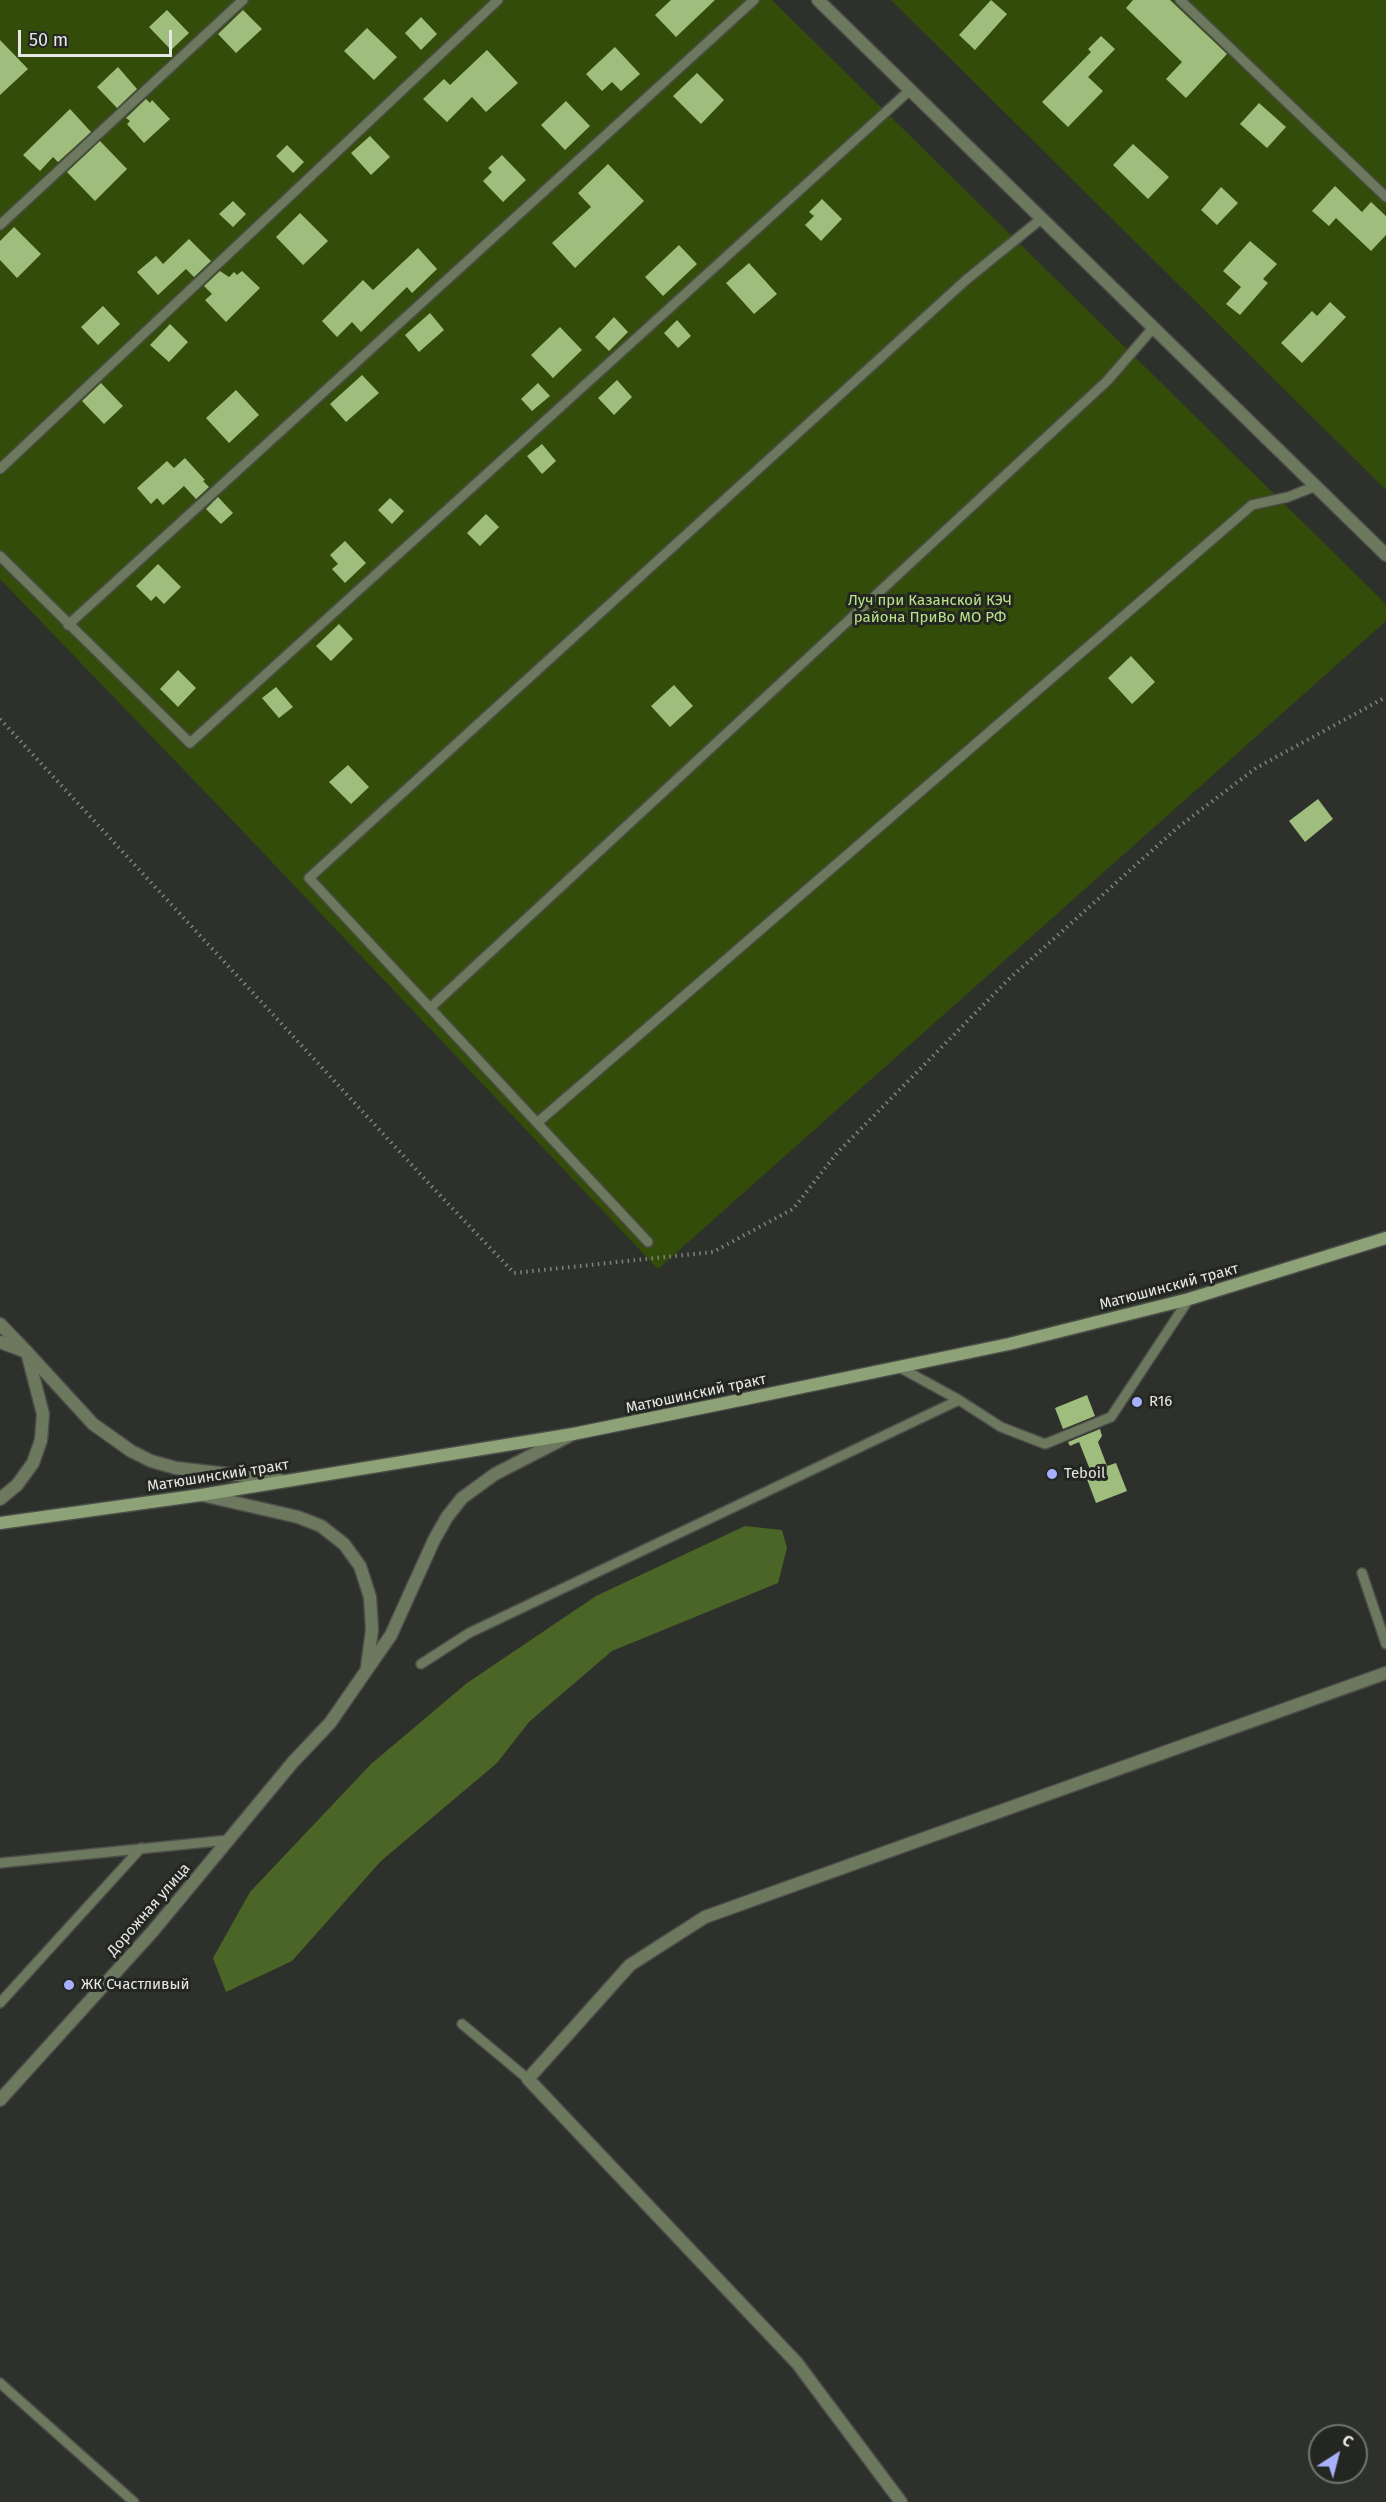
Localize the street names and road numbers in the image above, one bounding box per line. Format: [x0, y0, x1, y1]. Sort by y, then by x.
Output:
street label: Матюшинский тракт [1098, 1260, 1240, 1314]
street label: Матюшинский тракт [624, 1370, 768, 1418]
street label: Матюшинский тракт [146, 1456, 290, 1496]
street label: Дорожная улица [104, 1860, 194, 1960]

